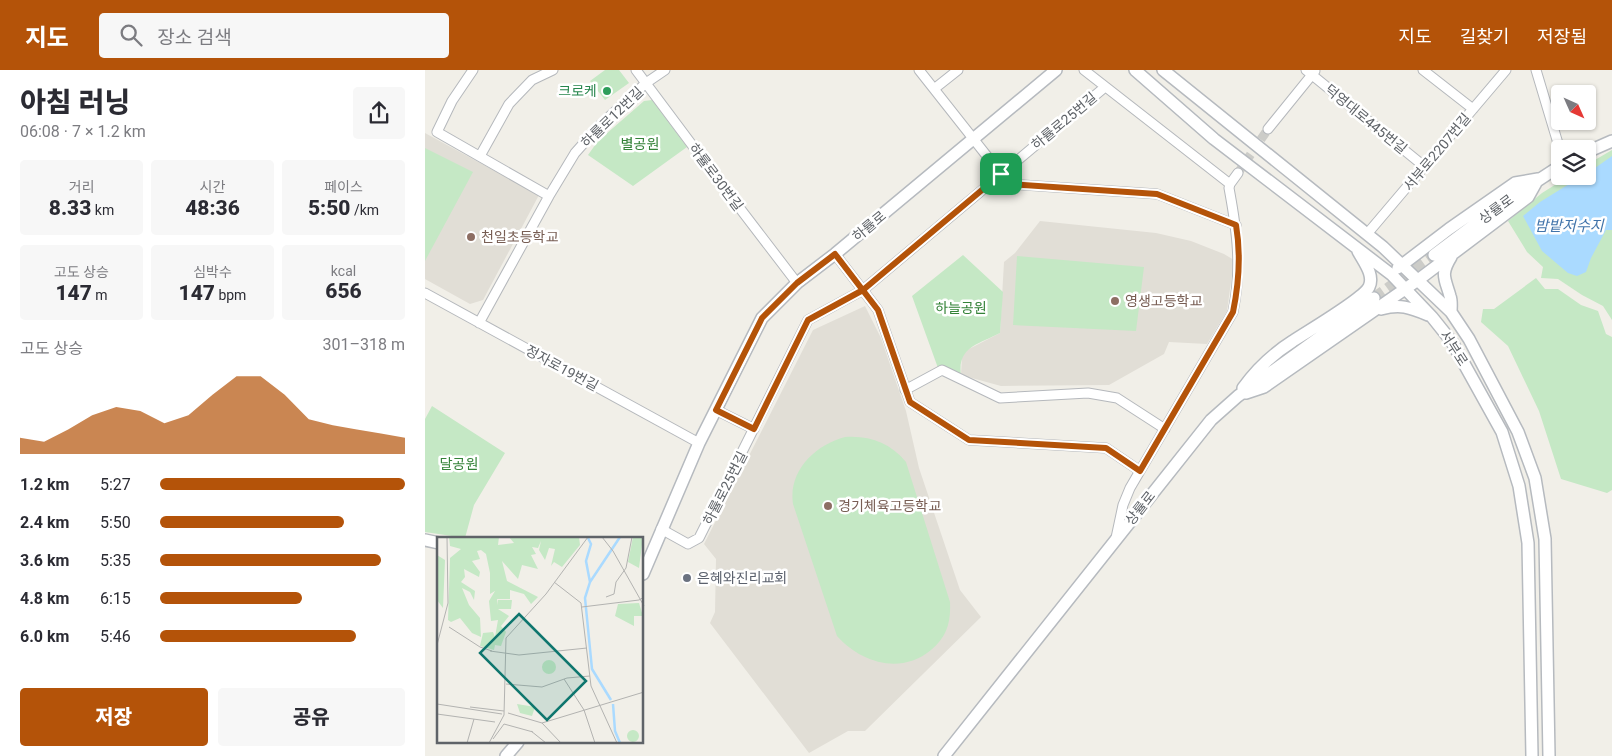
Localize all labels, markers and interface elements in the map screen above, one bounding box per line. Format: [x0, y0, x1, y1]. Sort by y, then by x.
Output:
search box [99, 13, 449, 58]
icon: search [117, 21, 145, 49]
text: 지도 [25, 24, 69, 52]
text: 장소 검색 [157, 26, 232, 49]
text: 지도 [1399, 26, 1432, 47]
text: 길찾기 [1460, 26, 1509, 47]
text: 저장됨 [1537, 26, 1587, 47]
street label: 덕영대로445번길 [1322, 81, 1410, 157]
place label: 크로케 [558, 83, 597, 99]
street label: 하률로12번길 [578, 83, 646, 151]
marker: 크로케 [601, 85, 613, 97]
north arrow [1551, 85, 1596, 130]
map controls [1551, 85, 1596, 185]
text: 아침 러닝 [20, 86, 130, 119]
button: share [353, 87, 405, 139]
street label: 하률로25번길 [1028, 89, 1100, 153]
street label: 서부로2207번길 [1400, 110, 1474, 194]
text: 06:08 · 7 × 1.2 km [20, 122, 146, 141]
park label: 별공원 [621, 136, 659, 152]
street label: 하률로30번길 [685, 140, 747, 214]
button: layers [1551, 140, 1596, 185]
pin [980, 153, 1022, 195]
icon: arrive [987, 160, 1015, 188]
text: 거리 [69, 179, 94, 195]
text: 시간 [200, 179, 225, 195]
text: 페이스 [324, 179, 363, 195]
street label: 상률로 [1476, 191, 1516, 227]
text: 8.33 [49, 196, 91, 220]
text: 48:36 [185, 196, 240, 220]
text: 5:50 [308, 196, 350, 220]
text: km [91, 202, 114, 218]
text: /km [350, 202, 379, 218]
street label: 하률로 [849, 207, 889, 245]
water label: 밤밭저수지 [1534, 217, 1605, 235]
place label: 천일초등학교 [481, 229, 558, 245]
marker: 천일초등학교 [465, 231, 477, 243]
text: kcal [331, 263, 356, 279]
text: 고도 상승 [54, 264, 109, 280]
text: 심박수 [193, 264, 232, 280]
text: 656 [325, 279, 362, 303]
text: 147 [55, 281, 92, 305]
text: 147 [179, 281, 215, 305]
text: m [92, 287, 108, 303]
text: bpm [215, 287, 246, 303]
place label: 영생고등학교 [1125, 293, 1202, 309]
marker: 영생고등학교 [1109, 295, 1121, 307]
park label: 하늘공원 [935, 300, 987, 316]
street label: 서부로 [1437, 327, 1471, 369]
text: 301–318 m [323, 335, 405, 354]
text: 고도 상승 [20, 339, 83, 358]
street label: 정자로19번길 [523, 342, 601, 394]
street label: 하률로25번길 [700, 449, 750, 527]
park label: 달공원 [440, 456, 478, 472]
text: 1.2 km [20, 475, 69, 494]
text: 5:27 [100, 475, 131, 494]
street label: 상률로 [1122, 488, 1158, 528]
place label: 경기체육고등학교 [838, 498, 941, 514]
marker: 경기체육고등학교 [822, 500, 834, 512]
text: 2.4 km [20, 513, 69, 532]
text: 5:50 [100, 513, 131, 532]
inset map [437, 537, 644, 744]
text: 3.6 km [20, 551, 69, 570]
text: 5:35 [100, 551, 131, 570]
place label: 은혜와진리교회 [697, 570, 787, 586]
marker: 은혜와진리교회 [681, 572, 693, 584]
text: 4.8 km [20, 589, 69, 608]
text: 6:15 [100, 589, 131, 608]
text: 6.0 km [20, 627, 69, 646]
text: 5:46 [100, 627, 131, 646]
button: 저장 [20, 688, 208, 746]
button: 공유 [218, 688, 405, 746]

